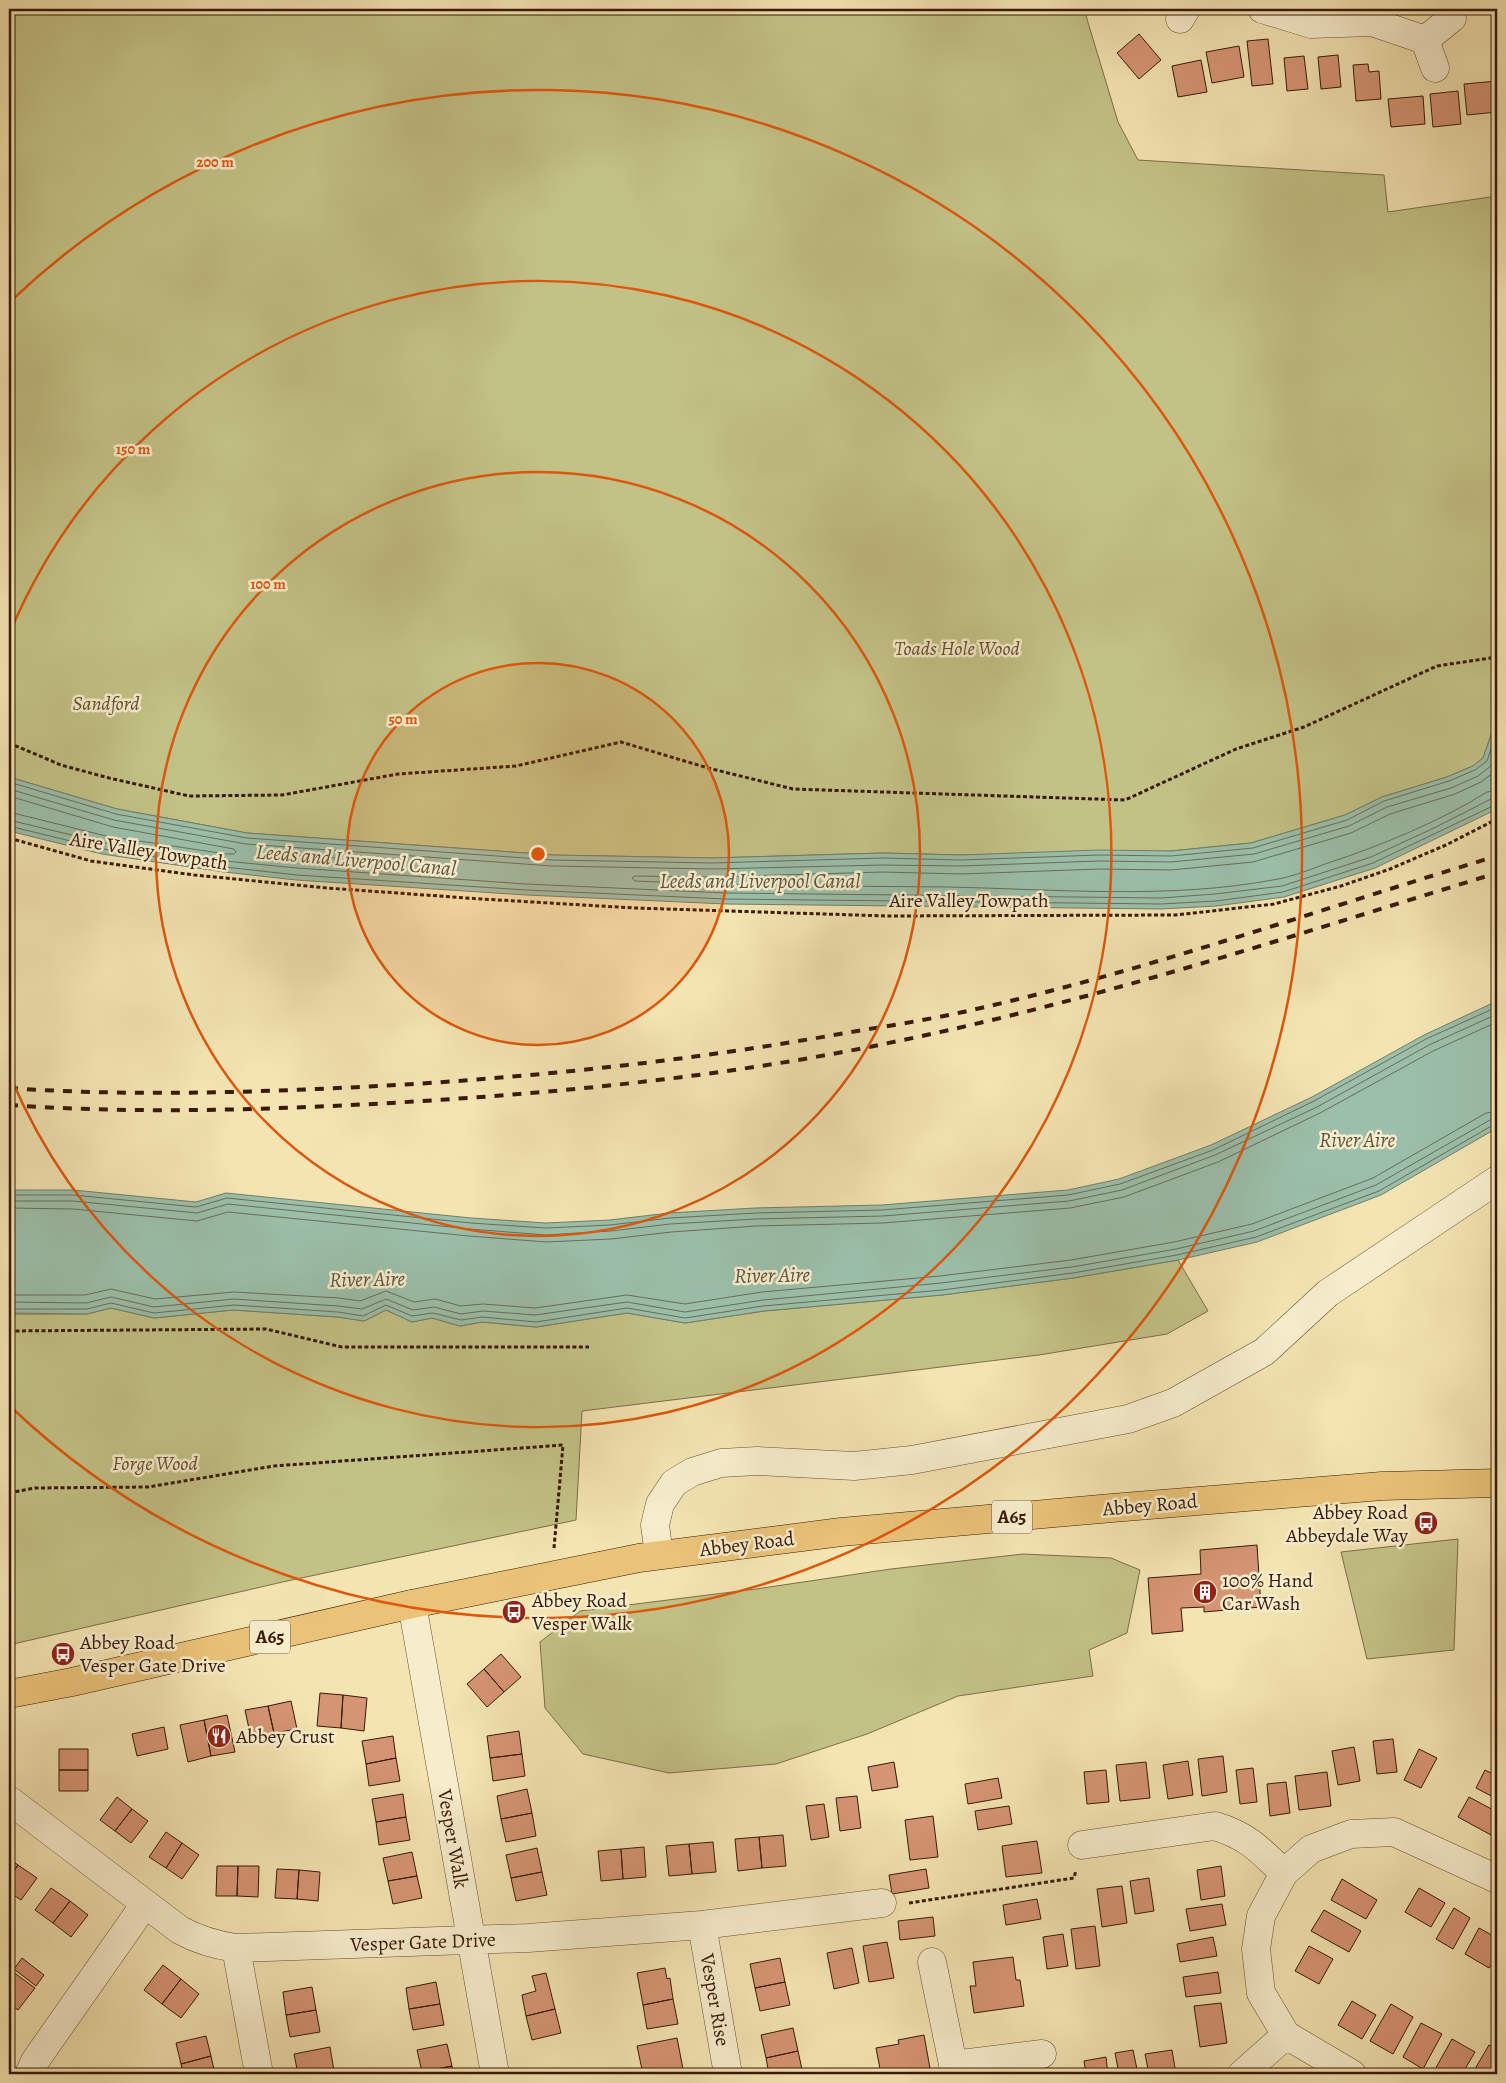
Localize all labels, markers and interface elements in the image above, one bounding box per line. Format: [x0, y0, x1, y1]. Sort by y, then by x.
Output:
text: 200 m [196, 152, 234, 172]
text: 150 m [116, 439, 151, 459]
text: 100 m [250, 574, 286, 594]
park label: Toads Hole Wood [894, 635, 1021, 662]
park label: Sandford [72, 690, 140, 717]
text: 50 m [388, 709, 418, 729]
street label: Aire Valley Towpath [67, 825, 230, 877]
water label: Leeds and Liverpool Canal [255, 837, 458, 883]
centre of rings [529, 845, 547, 863]
water label: Leeds and Liverpool Canal [660, 867, 861, 895]
street label: Aire Valley Towpath [888, 887, 1049, 914]
water label: River Aire [1319, 1126, 1395, 1154]
water label: River Aire [734, 1260, 811, 1290]
water label: River Aire [329, 1264, 406, 1294]
park label: Forge Wood [112, 1450, 198, 1477]
street label: Abbey Road [1100, 1487, 1199, 1523]
place label: Abbey Road Abbeydale Way [1285, 1499, 1409, 1549]
road number: A65 [992, 1500, 1032, 1534]
bus stop icon: Abbey Road Abbeydale Way [1413, 1510, 1439, 1536]
street label: Abbey Road [697, 1525, 796, 1563]
place label: 100% Hand Car Wash [1222, 1567, 1313, 1617]
building icon: 100% Hand Car Wash [1192, 1579, 1218, 1605]
place label: Abbey Road Vesper Walk [531, 1587, 632, 1637]
bus stop icon: Abbey Road Vesper Walk [501, 1599, 527, 1625]
road number: A65 [250, 1620, 290, 1654]
place label: Abbey Road Vesper Gate Drive [79, 1629, 226, 1679]
bus stop icon: Abbey Road Vesper Gate Drive [50, 1641, 76, 1667]
restaurant icon: Abbey Crust [206, 1723, 232, 1749]
place label: Abbey Crust [235, 1723, 335, 1750]
street label: Vesper Walk [431, 1786, 475, 1891]
street label: Vesper Gate Drive [349, 1926, 496, 1958]
street label: Vesper Rise [693, 1951, 736, 2048]

